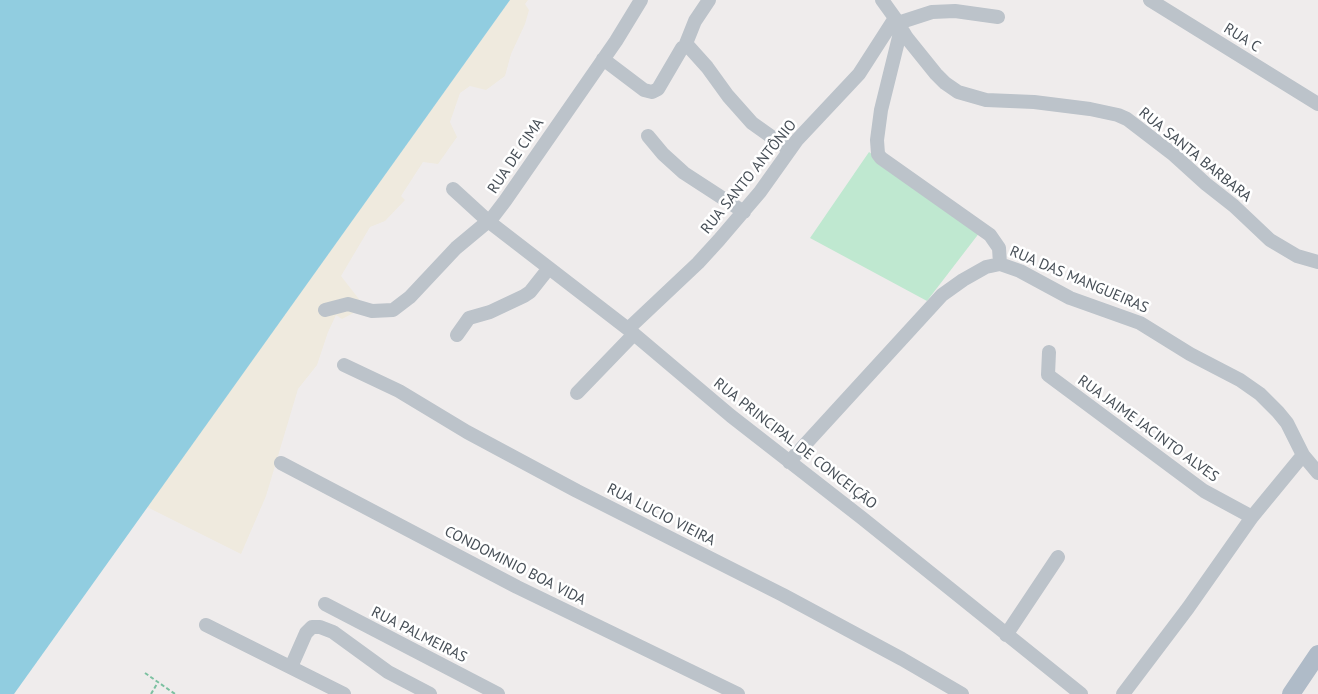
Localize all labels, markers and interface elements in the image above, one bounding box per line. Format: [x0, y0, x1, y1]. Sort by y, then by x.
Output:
street label: RUA C [1220, 20, 1264, 56]
street label: RUA SANTA BARBARA [1135, 104, 1255, 206]
street label: RUA DE CIMA [484, 115, 548, 197]
street label: RUA SANTO ANTÔNIO [697, 116, 801, 238]
street label: RUA DAS MANGUEIRAS [1007, 243, 1151, 317]
street label: RUA JAIME JACINTO ALVES [1074, 372, 1222, 486]
street label: RUA PRINCIPAL DE CONCEIÇÃO [710, 375, 880, 513]
street label: RUA LUCIO VIEIRA [604, 480, 718, 550]
street label: CONDOMINIO BOA VIDA [441, 523, 589, 609]
street label: RUA PALMEIRAS [368, 603, 470, 667]

